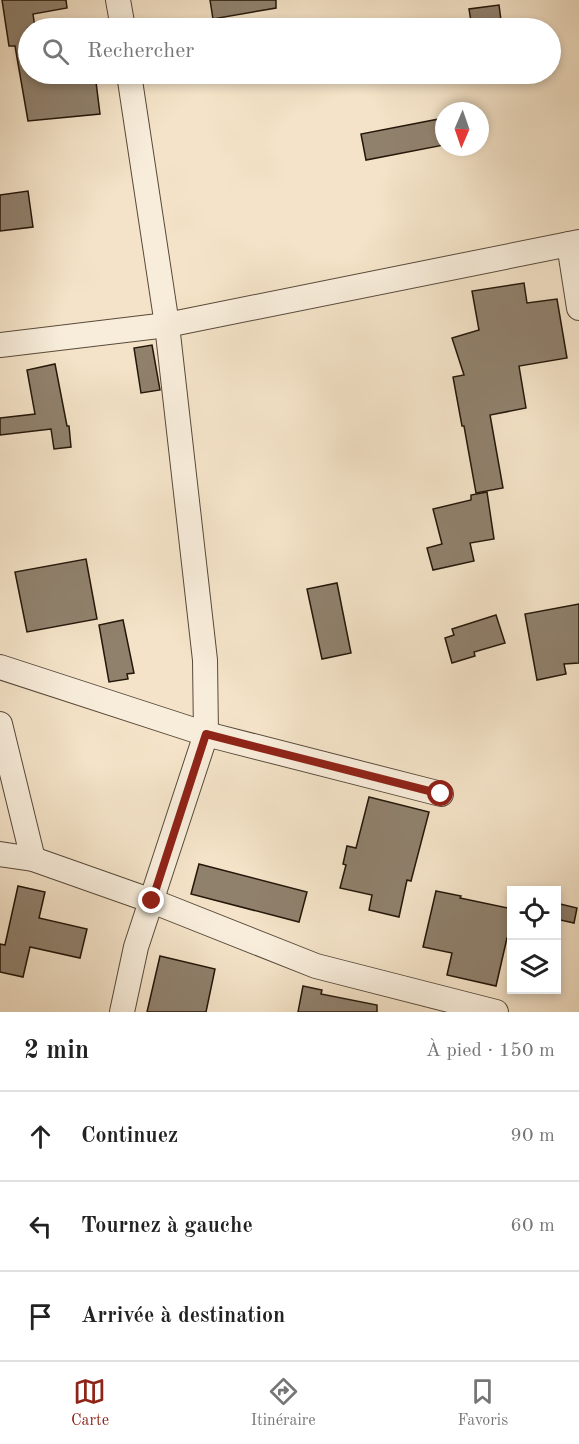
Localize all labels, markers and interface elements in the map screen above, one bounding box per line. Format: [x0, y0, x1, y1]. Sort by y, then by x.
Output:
search box [18, 18, 561, 84]
icon: search [39, 35, 72, 68]
text: Rechercher [87, 40, 194, 62]
north arrow [435, 102, 489, 156]
route start [427, 780, 453, 806]
map controls [507, 886, 561, 994]
button: locate [507, 886, 561, 940]
route end [138, 887, 164, 913]
button: layers [507, 940, 561, 994]
text: 2 min [24, 1038, 89, 1064]
text: À pied · 150 m [426, 1041, 555, 1061]
icon: ahead [24, 1120, 57, 1153]
text: Continuez [81, 1125, 178, 1147]
text: 90 m [510, 1126, 555, 1146]
icon: left [24, 1210, 57, 1243]
text: Tournez à gauche [81, 1215, 253, 1237]
text: 60 m [510, 1216, 555, 1236]
icon: arrive [24, 1300, 57, 1333]
text: Arrivée à destination [81, 1305, 285, 1327]
tab: Carte [71, 1375, 109, 1431]
tab: Itinéraire [251, 1375, 316, 1431]
tab: Favoris [457, 1375, 508, 1431]

